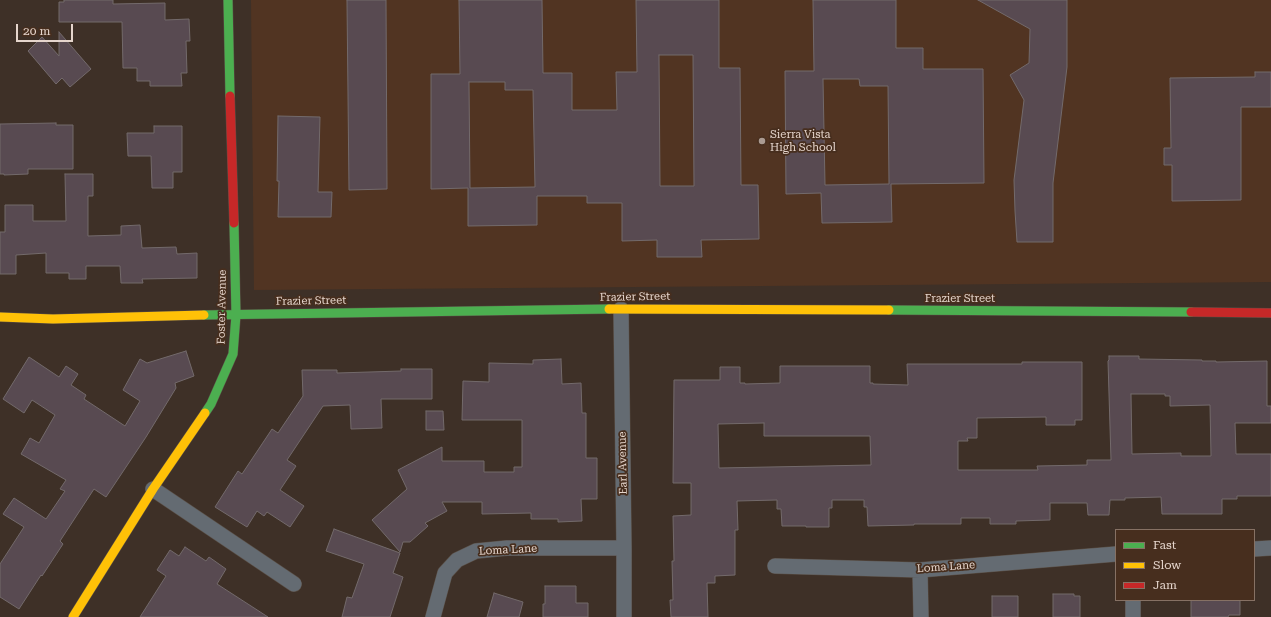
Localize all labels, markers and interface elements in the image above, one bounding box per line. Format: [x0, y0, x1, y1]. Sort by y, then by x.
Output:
scale bar [18, 16, 75, 42]
text: 20 m [23, 24, 50, 38]
place label: Sierra Vista High School [770, 128, 836, 154]
marker: Sierra Vista High School [757, 136, 767, 146]
street label: Foster Avenue [215, 269, 229, 345]
street label: Frazier Street [600, 290, 670, 304]
street label: Frazier Street [925, 292, 995, 306]
street label: Frazier Street [276, 294, 346, 308]
street label: Earl Avenue [616, 431, 630, 495]
legend [1115, 529, 1255, 601]
text: Fast [1153, 538, 1176, 552]
street label: Loma Lane [478, 542, 538, 558]
street label: Loma Lane [916, 558, 976, 576]
text: Slow [1153, 558, 1181, 572]
text: Jam [1153, 578, 1177, 592]

